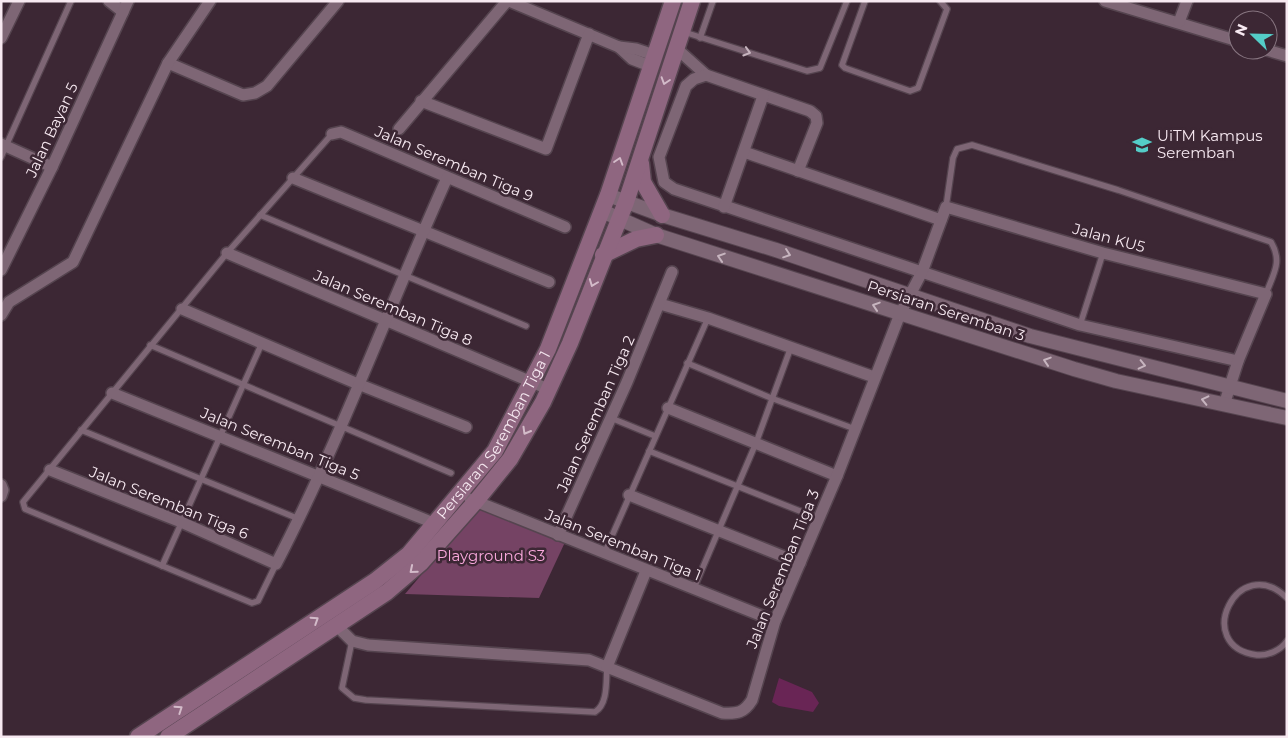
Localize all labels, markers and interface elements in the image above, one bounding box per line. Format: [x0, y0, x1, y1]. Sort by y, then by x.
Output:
north arrow [1228, 10, 1278, 60]
text: N [1231, 21, 1252, 39]
one-way arrow [742, 47, 750, 57]
one-way arrow [661, 76, 671, 84]
street label: Jalan Bayan 5 [21, 79, 82, 181]
street label: Jalan Seremban Tiga 9 [371, 121, 536, 206]
place label: UiTM Kampus Seremban [1157, 126, 1263, 162]
school or university icon: UiTM Kampus Seremban [1131, 134, 1153, 156]
one-way arrow [613, 158, 623, 166]
street label: Jalan KU5 [1070, 218, 1147, 256]
one-way arrow [782, 248, 791, 258]
one-way arrow [717, 253, 726, 263]
street label: Jalan Seremban Tiga 8 [310, 265, 475, 350]
street label: Persiaran Seremban 3 [865, 276, 1027, 345]
one-way arrow [589, 278, 599, 287]
one-way arrow [872, 302, 881, 312]
street label: Jalan Seremban Tiga 2 [552, 332, 639, 496]
street label: Persiaran Seremban Tiga 1 [432, 348, 554, 523]
one-way arrow [1044, 356, 1052, 366]
one-way arrow [1138, 359, 1147, 370]
one-way arrow [1200, 395, 1209, 406]
street label: Jalan Seremban Tiga 5 [197, 403, 362, 484]
one-way arrow [522, 425, 532, 434]
street label: Jalan Seremban Tiga 6 [86, 461, 252, 543]
street label: Jalan Seremban Tiga 3 [742, 487, 823, 652]
street label: Jalan Seremban Tiga 1 [541, 504, 704, 585]
park label: Playground S3 [437, 546, 545, 565]
one-way arrow [410, 564, 419, 573]
one-way arrow [309, 617, 318, 626]
one-way arrow [173, 706, 182, 715]

